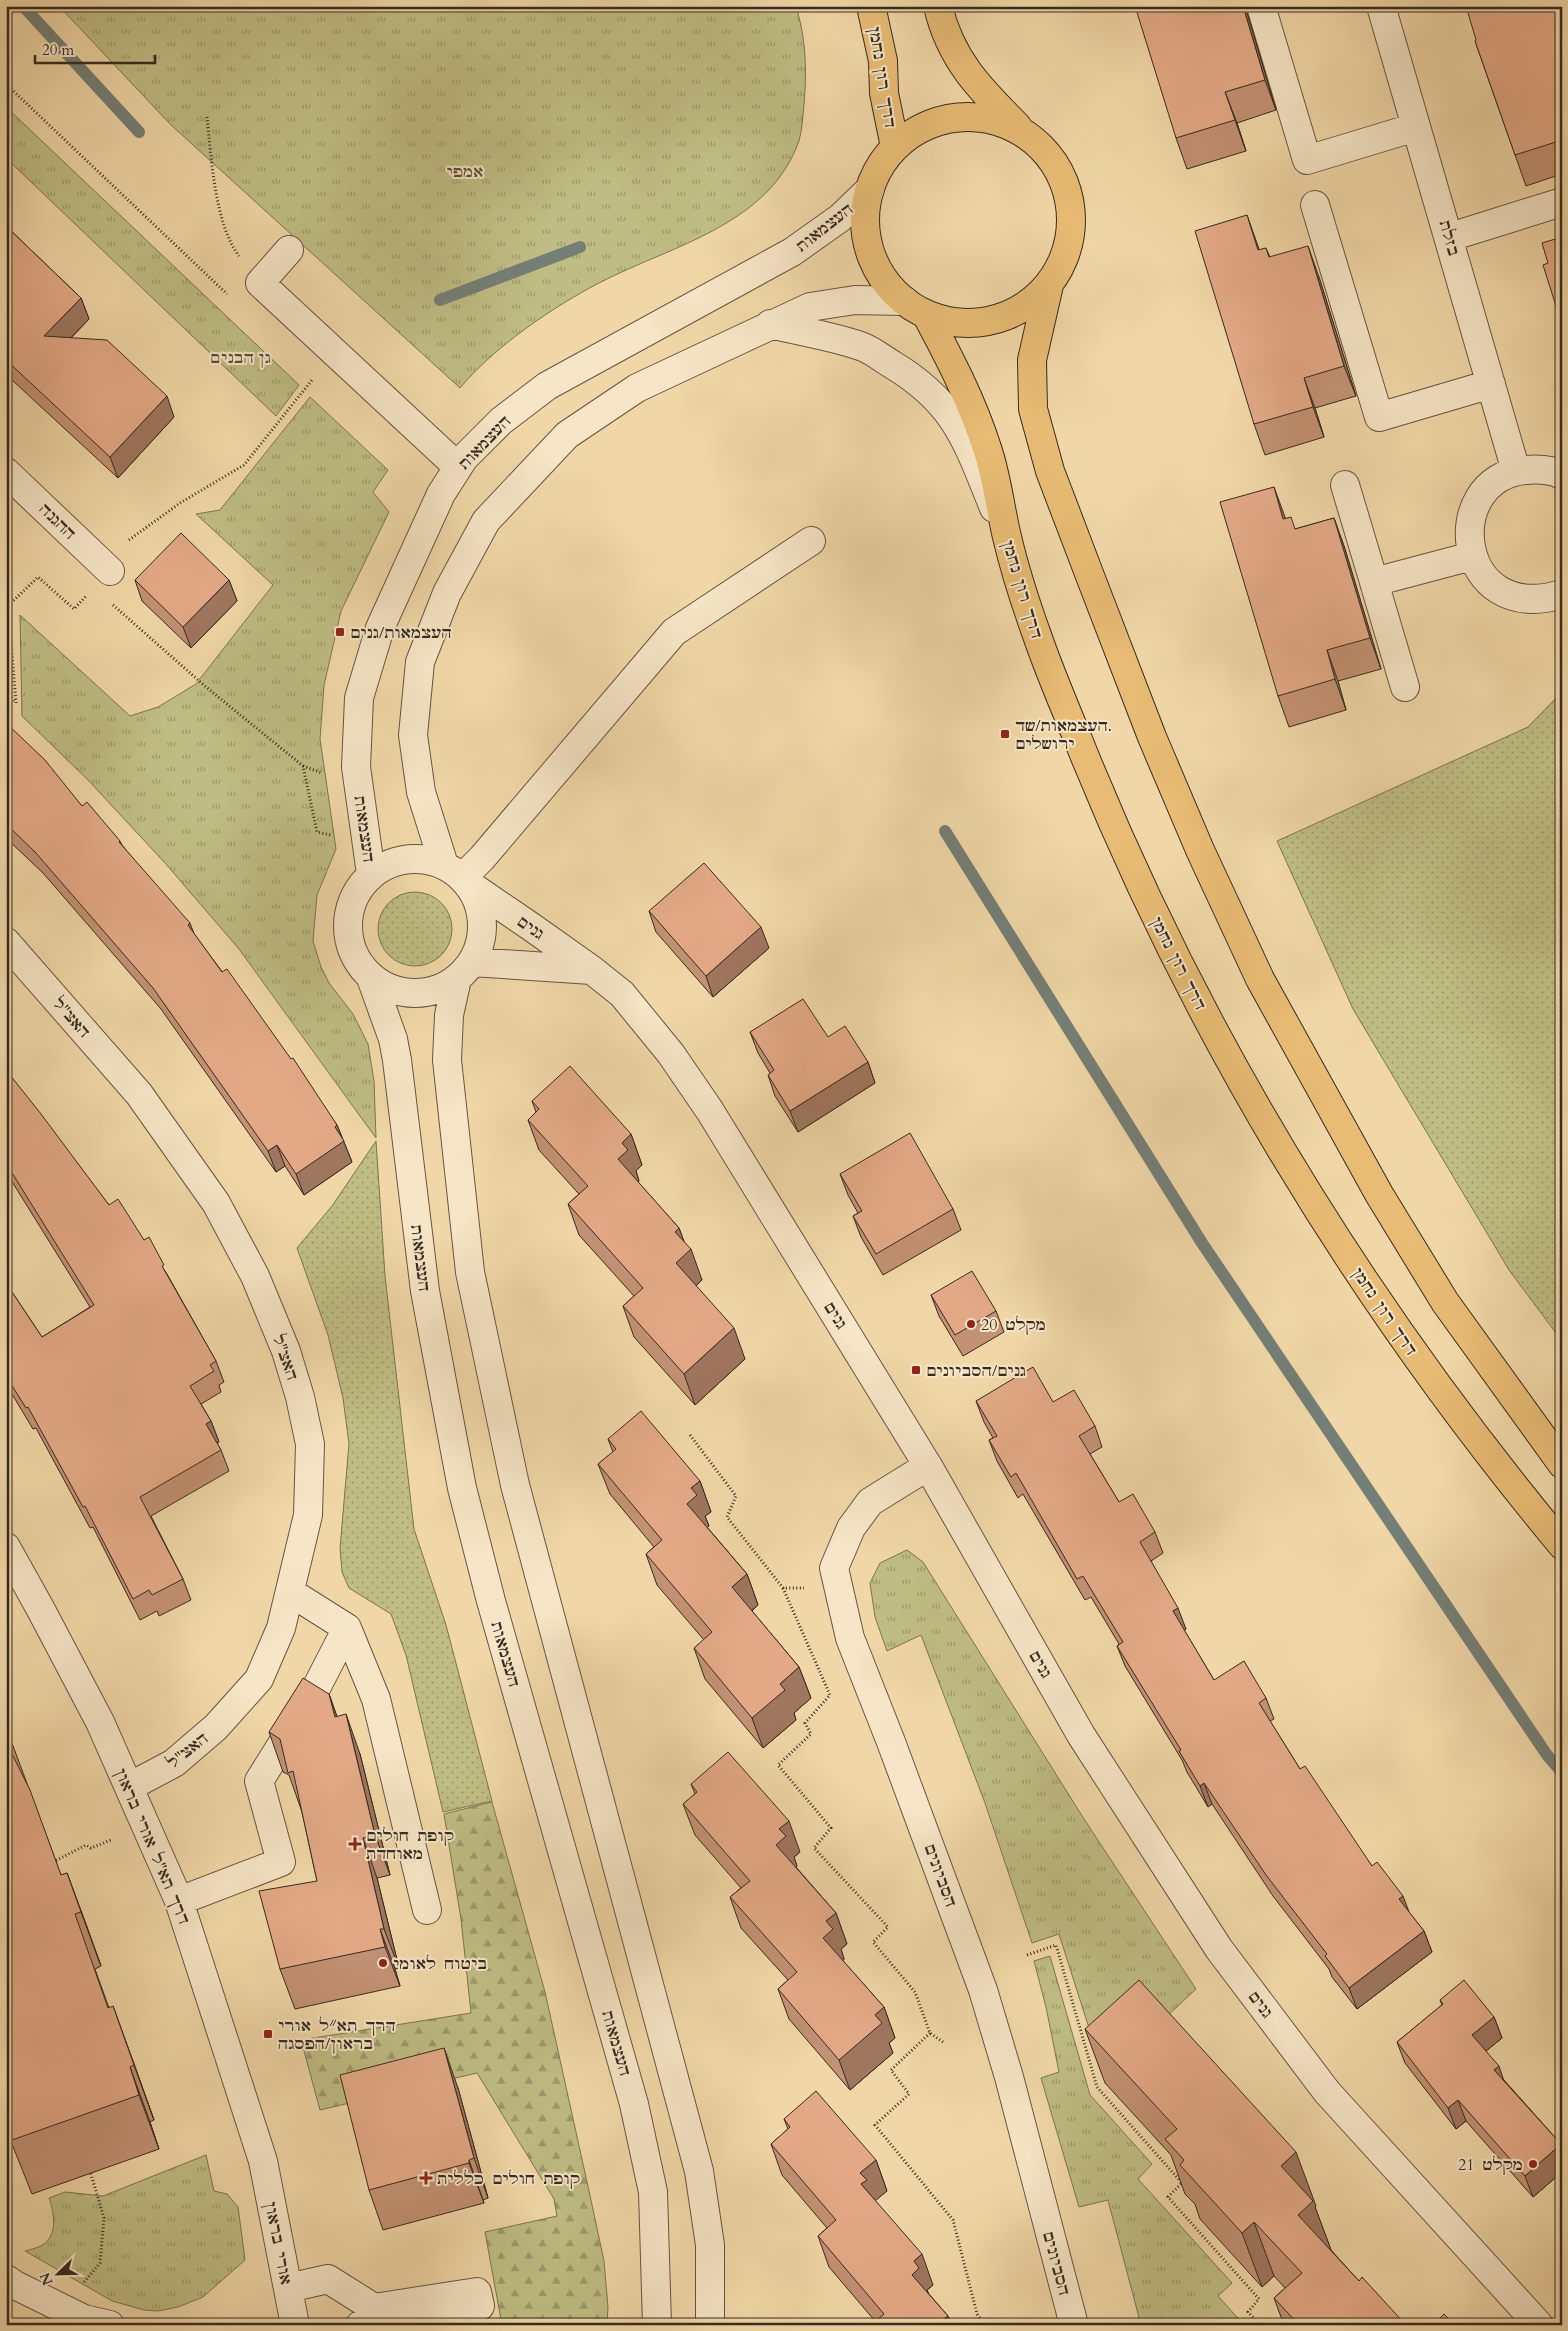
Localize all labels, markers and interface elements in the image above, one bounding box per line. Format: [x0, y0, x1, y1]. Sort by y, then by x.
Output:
street label: דרך רון נחמן [863, 25, 901, 129]
scale bar [35, 32, 155, 64]
text: 20 m [42, 40, 74, 60]
park label: אמפי [447, 161, 483, 183]
street label: העצמאות [791, 198, 858, 257]
street label: בזלת [1433, 218, 1465, 259]
park label: גן הבנים [211, 347, 271, 369]
street label: העצמאות [453, 411, 516, 475]
street label: ההגנה [34, 499, 80, 545]
street label: דרך רון נחמן [997, 537, 1048, 641]
place label: העצמאות/גנים [350, 622, 452, 644]
marker: העצמאות/גנים [334, 626, 346, 638]
place label: העצמאות/שד. ירושלים [1015, 715, 1112, 755]
marker: העצמאות/שד. ירושלים [999, 728, 1011, 740]
street label: העצמאות [348, 794, 380, 864]
street label: גנים [512, 910, 549, 945]
street label: דרך רון נחמן [1145, 913, 1211, 1014]
street label: האצ"ל [47, 993, 95, 1043]
street label: העצמאות [405, 1223, 435, 1293]
street label: דרך רון נחמן [1346, 1263, 1422, 1360]
street label: גנים [818, 1297, 852, 1334]
place label: מקלט 20 [981, 1314, 1046, 1336]
marker: מקלט 20 [965, 1318, 977, 1330]
street label: האצ"ל [267, 1331, 303, 1383]
place label: גנים/הסביונים [926, 1360, 1026, 1382]
marker: גנים/הסביונים [910, 1364, 922, 1376]
street label: העצמאות [485, 1619, 525, 1690]
street label: גנים [1023, 1646, 1057, 1683]
street label: האצ"ל [162, 1728, 213, 1774]
street label: דרך תא"ל אורי בראון [109, 1765, 195, 1928]
place label: קופת חולים מאוחדת [366, 1825, 454, 1865]
marker: קופת חולים מאוחדת [348, 1837, 362, 1851]
street label: הסביונים [918, 1841, 962, 1910]
place label: ביטוח לאומי [393, 1953, 487, 1975]
marker: ביטוח לאומי [377, 1957, 389, 1969]
street label: גנים [1243, 1986, 1278, 2023]
street label: העצמאות [596, 2008, 636, 2079]
place label: דרך תא״ל אורי בראון/הפסגה [278, 2015, 396, 2055]
marker: דרך תא״ל אורי בראון/הפסגה [262, 2028, 274, 2040]
place label: מקלט 21 [1458, 2154, 1523, 2176]
marker: מקלט 21 [1527, 2158, 1539, 2170]
place label: קופת חולים כללית [437, 2168, 580, 2190]
marker: קופת חולים כללית [419, 2171, 433, 2185]
street label: אורי בראון [259, 2200, 297, 2287]
street label: הסביונים [1037, 2229, 1075, 2298]
north arrow [32, 2248, 82, 2298]
text: N [35, 2270, 58, 2288]

